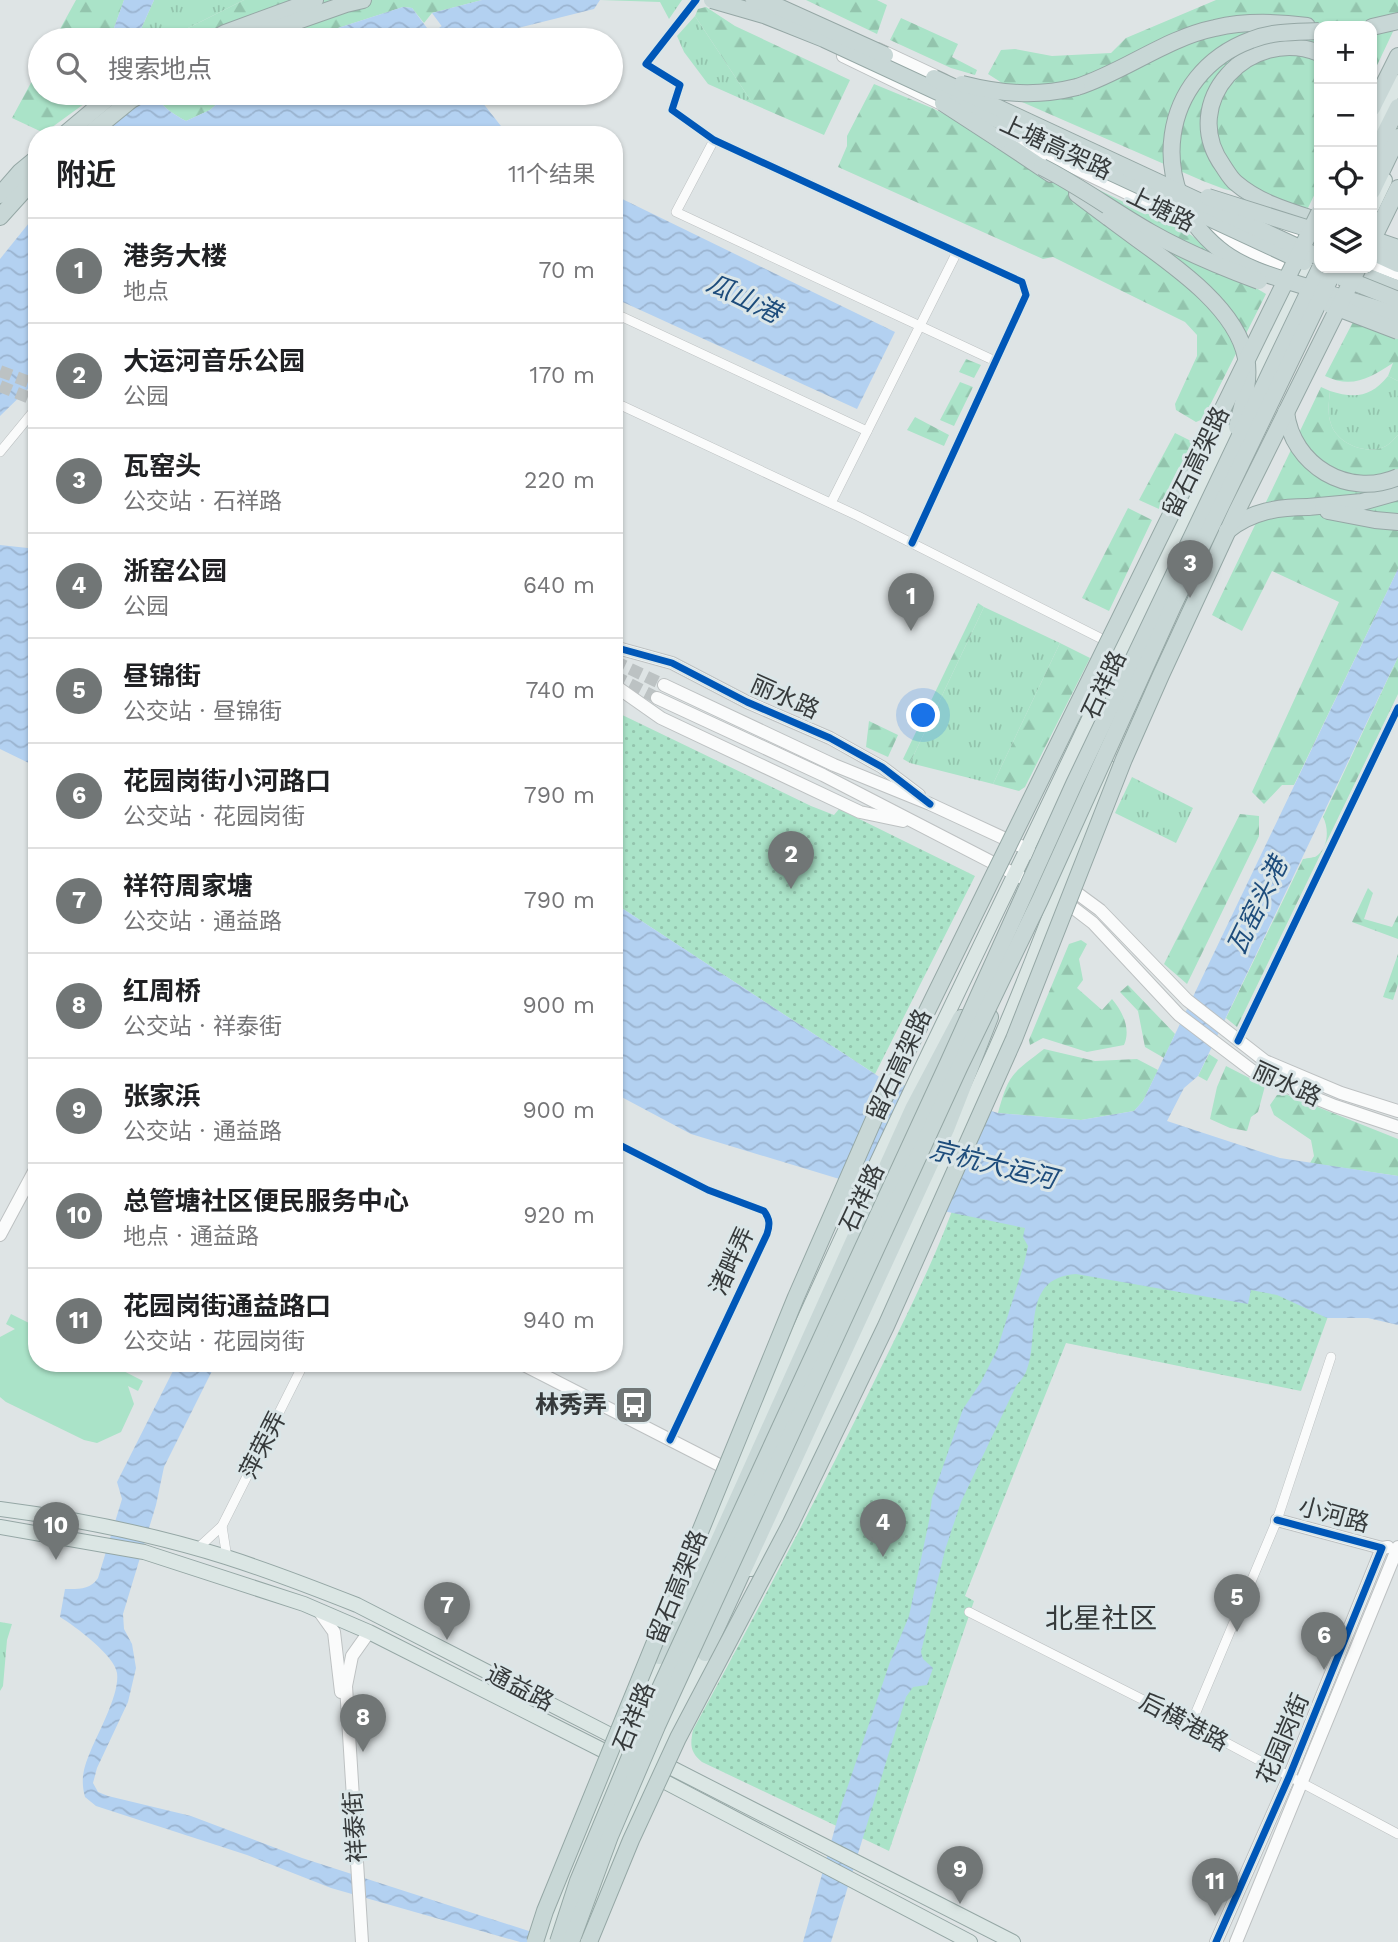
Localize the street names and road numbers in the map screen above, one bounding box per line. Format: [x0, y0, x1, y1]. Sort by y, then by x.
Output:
street label: 上塘高架路 [996, 109, 1116, 185]
street label: 上塘路 [1123, 181, 1199, 237]
street label: 留石高架路 [1157, 402, 1235, 522]
street label: 石祥路 [1076, 646, 1132, 724]
street label: 丽水路 [746, 670, 824, 724]
street label: 留石高架路 [861, 1005, 937, 1125]
street label: 丽水路 [1248, 1056, 1326, 1112]
street label: 石祥路 [834, 1159, 890, 1237]
street label: 渚畔弄 [704, 1222, 760, 1300]
street label: 萍荣弄 [234, 1407, 292, 1483]
street label: 小河路 [1296, 1492, 1372, 1538]
street label: 留石高架路 [642, 1526, 712, 1648]
street label: 通益路 [482, 1659, 558, 1717]
street label: 石祥路 [608, 1678, 660, 1756]
street label: 后横港路 [1135, 1687, 1233, 1757]
street label: 花园岗街 [1251, 1689, 1315, 1789]
street label: 祥泰街 [339, 1790, 371, 1864]

